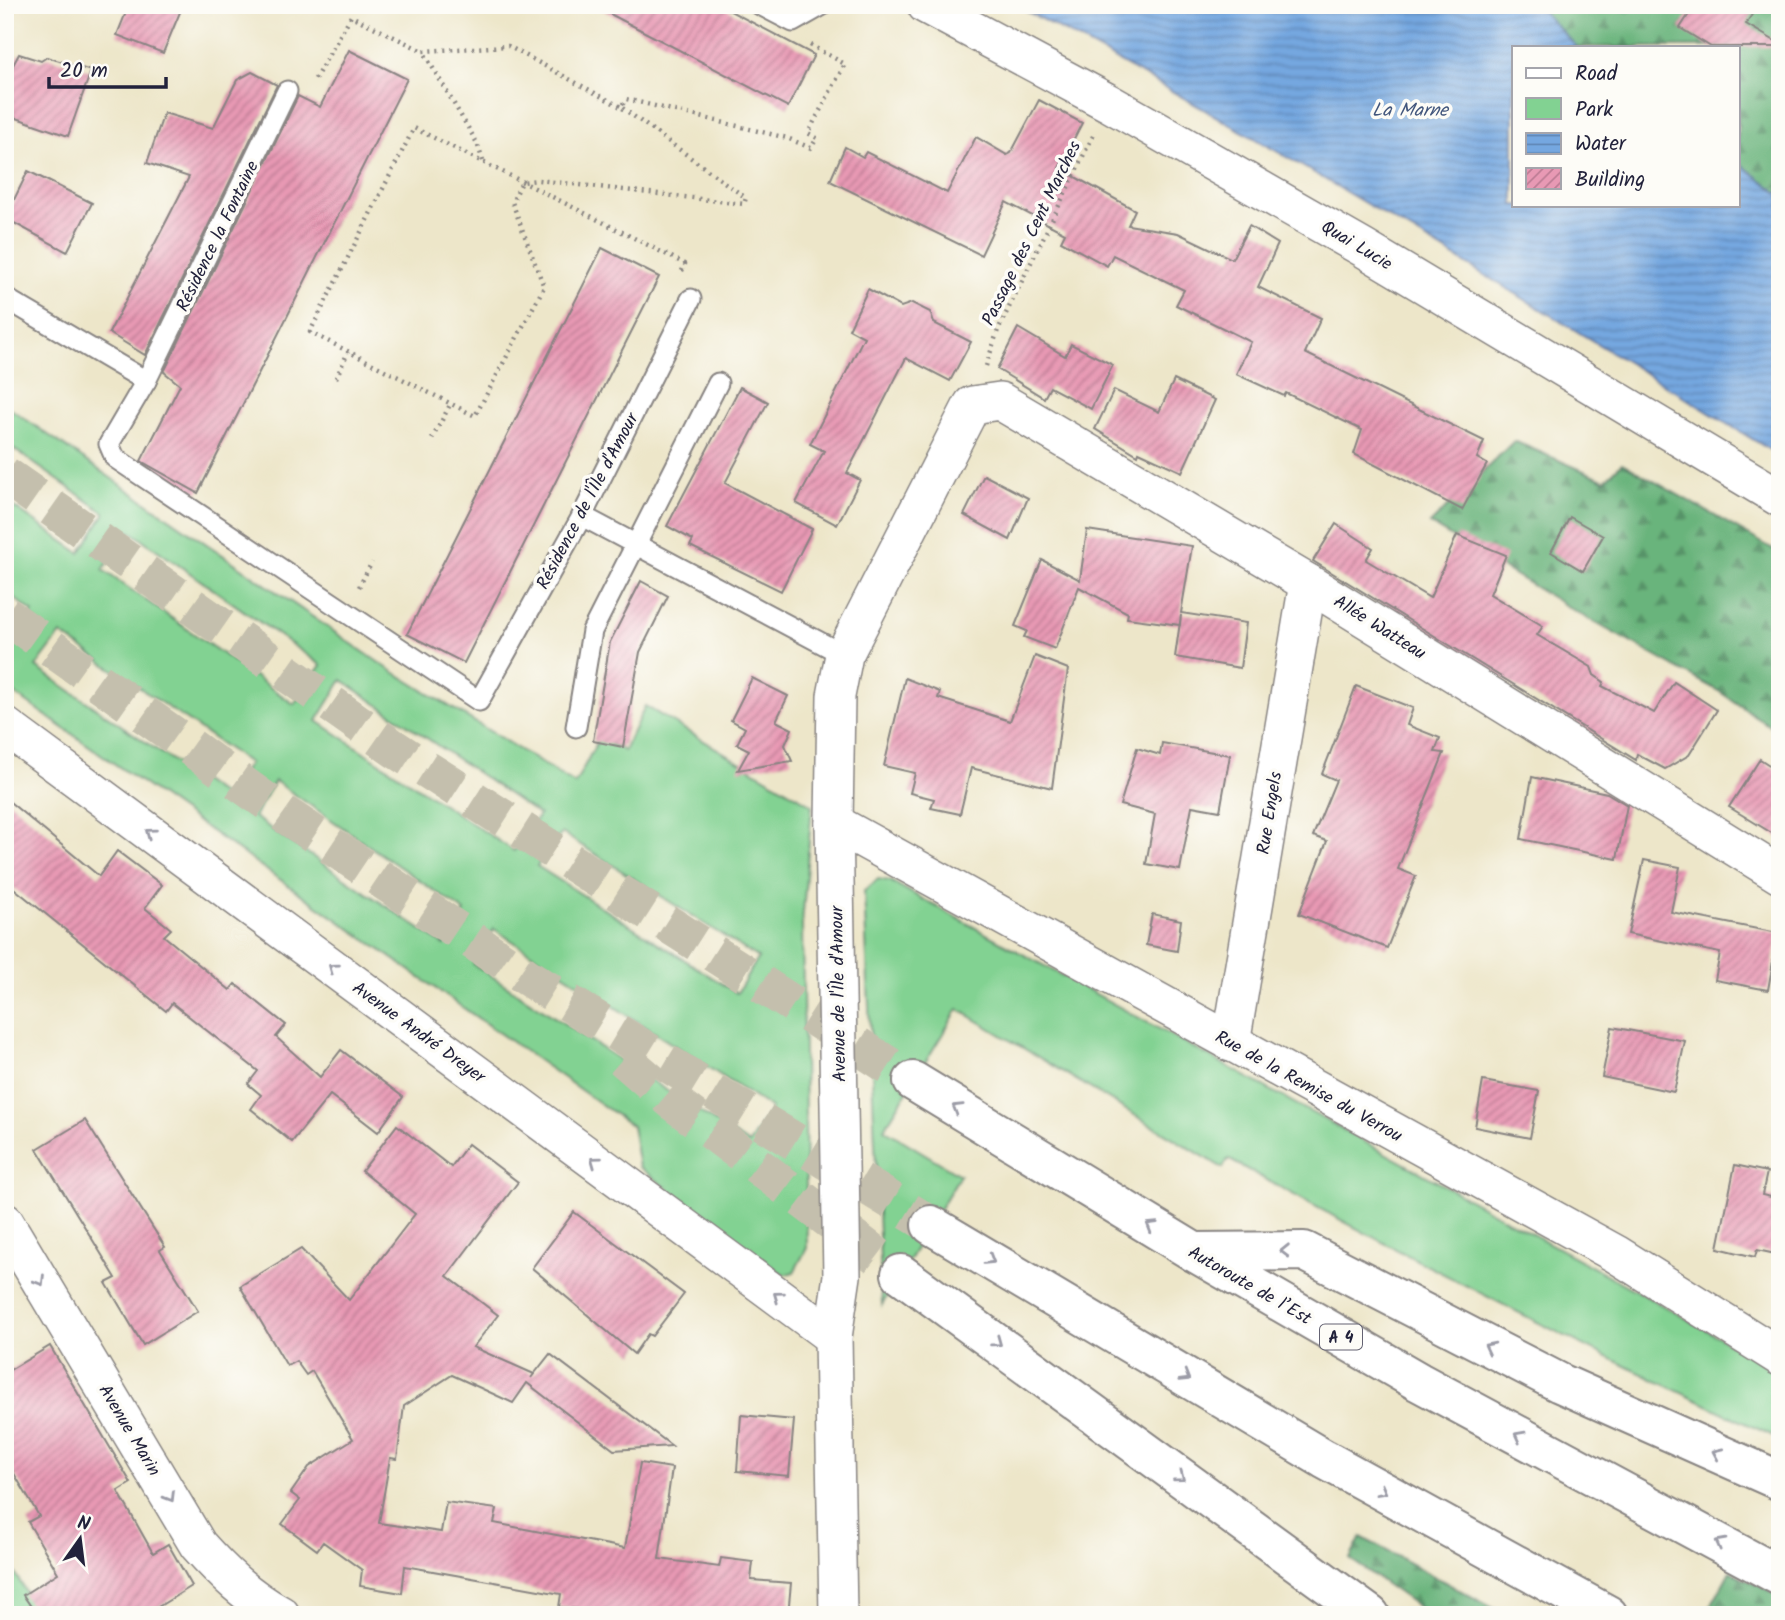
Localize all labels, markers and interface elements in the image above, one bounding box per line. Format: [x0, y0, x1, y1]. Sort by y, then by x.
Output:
scale bar [49, 46, 166, 90]
legend [1512, 46, 1740, 206]
text: 20 m [60, 55, 108, 88]
text: Road [1575, 58, 1618, 91]
text: Park [1575, 94, 1613, 127]
water label: La Marne [1372, 96, 1450, 126]
text: Water [1575, 128, 1627, 161]
street label: Passage des Cent Marches [975, 136, 1090, 331]
street label: Résidence la Fontaine [169, 156, 268, 317]
text: Building [1575, 164, 1645, 197]
street label: Quai Lucie [1315, 214, 1398, 279]
street label: Résidence de l'Île d'Amour [529, 407, 648, 595]
street label: Allée Watteau [1327, 588, 1432, 668]
street label: Rue Engels [1250, 769, 1291, 857]
one-way arrow [145, 829, 158, 841]
street label: Avenue de l'Île d'Amour [823, 904, 856, 1082]
one-way arrow [328, 964, 341, 976]
street label: Avenue André Dreyer [345, 975, 492, 1092]
street label: Rue de la Remise du Verrou [1209, 1024, 1408, 1151]
one-way arrow [951, 1103, 964, 1116]
one-way arrow [590, 1157, 603, 1170]
one-way arrow [1146, 1222, 1159, 1235]
street label: Autoroute de l’Est [1182, 1239, 1317, 1334]
one-way arrow [1279, 1243, 1290, 1259]
one-way arrow [983, 1251, 996, 1264]
one-way arrow [32, 1273, 45, 1286]
one-way arrow [774, 1292, 786, 1304]
road number: A 4 [1320, 1324, 1362, 1350]
one-way arrow [989, 1334, 1002, 1346]
one-way arrow [1484, 1341, 1496, 1355]
one-way arrow [1178, 1368, 1191, 1381]
street label: Avenue Marin [90, 1379, 168, 1482]
one-way arrow [1514, 1430, 1526, 1444]
one-way arrow [1712, 1447, 1725, 1461]
one-way arrow [1172, 1468, 1185, 1481]
one-way arrow [1375, 1483, 1387, 1496]
one-way arrow [161, 1490, 174, 1503]
north arrow [46, 1504, 116, 1574]
text: N [74, 1508, 93, 1540]
one-way arrow [1714, 1538, 1727, 1551]

